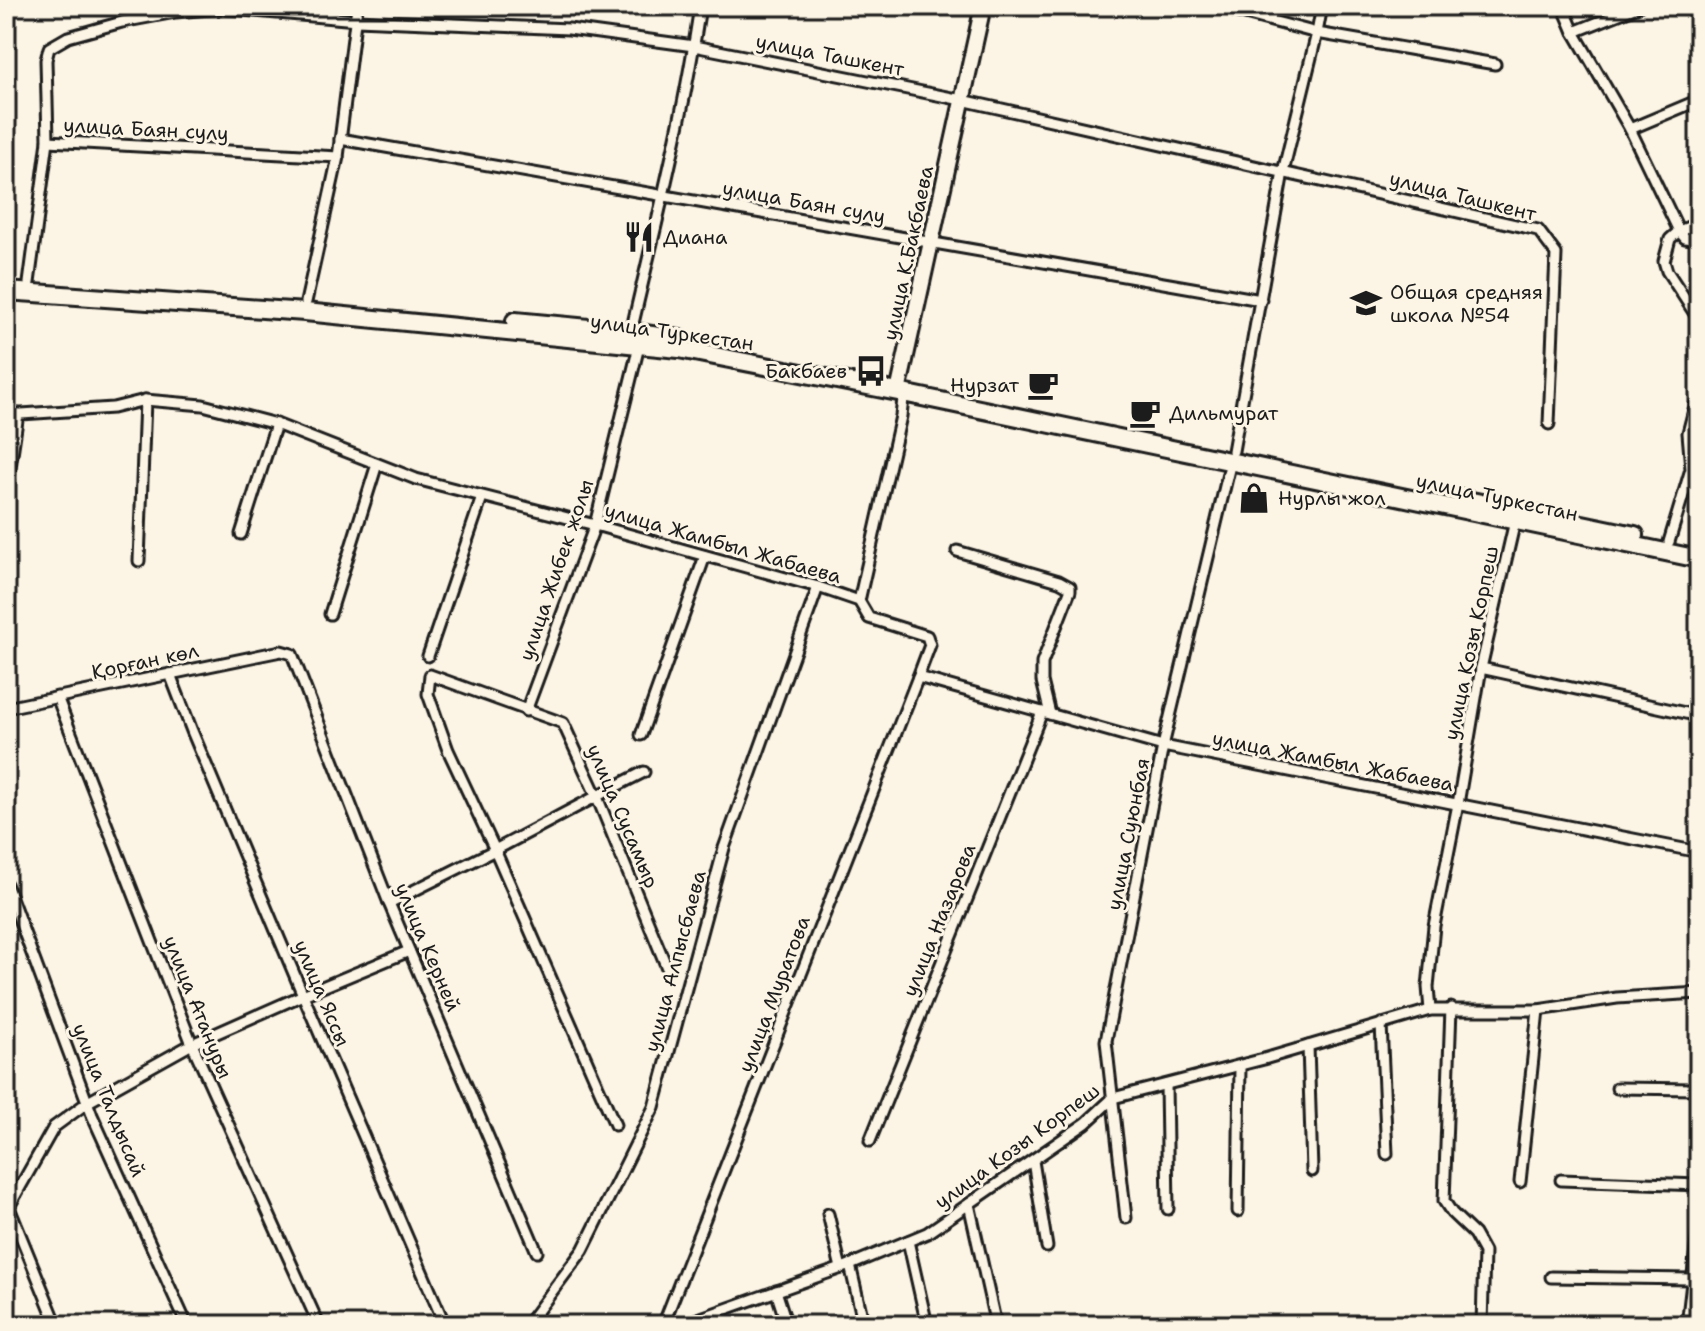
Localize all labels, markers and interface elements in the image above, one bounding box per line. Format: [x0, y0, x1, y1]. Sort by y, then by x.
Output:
street label: улица Ташкент [754, 28, 907, 82]
street label: улица Баян сулу [63, 112, 229, 146]
street label: улица К.Бакбаева [877, 163, 939, 343]
street label: улица Ташкент [1387, 165, 1540, 227]
street label: улица Баян сулу [720, 175, 888, 229]
restaurant icon: Диана [622, 220, 656, 254]
place label: Диана [663, 224, 728, 250]
place label: Общая средняя школа №54 [1390, 279, 1543, 328]
school or university icon: Общая средняя школа №54 [1349, 286, 1383, 320]
street label: улица Туркестан [589, 308, 755, 356]
bus stop icon: Бакбаев [854, 354, 888, 388]
place label: Бакбаев [765, 358, 847, 384]
cafe icon: Нурзат [1026, 368, 1060, 402]
place label: Нурзат [950, 372, 1020, 398]
cafe icon: Дильмурат [1128, 396, 1162, 430]
place label: Дильмурат [1169, 400, 1279, 426]
street label: улица Туркестан [1414, 467, 1580, 527]
street label: улица Жибек жолы [513, 476, 599, 664]
shop icon: Нурлы жол [1237, 481, 1271, 515]
place label: Нурлы жол [1278, 485, 1386, 511]
street label: улица Жамбыл Жабаева [602, 497, 845, 589]
street label: улица Козы Корпеш [1438, 543, 1504, 743]
street label: Қорған көл [89, 637, 201, 685]
street label: улица Жамбыл Жабаева [1210, 725, 1456, 797]
street label: улица Сусамыр [581, 740, 665, 892]
street label: улица Суюнбая [1101, 756, 1155, 912]
street label: улица Назарова [896, 839, 982, 1000]
street label: улица Алпысбаева [638, 867, 712, 1055]
street label: улица Керней [389, 879, 467, 1015]
street label: улица Муратова [732, 911, 816, 1076]
street label: улица Атануры [157, 932, 239, 1082]
street label: улица Яссы [288, 936, 356, 1050]
street label: улица Талдысай [66, 1019, 152, 1181]
street label: улица Козы Корпеш [929, 1077, 1105, 1215]

